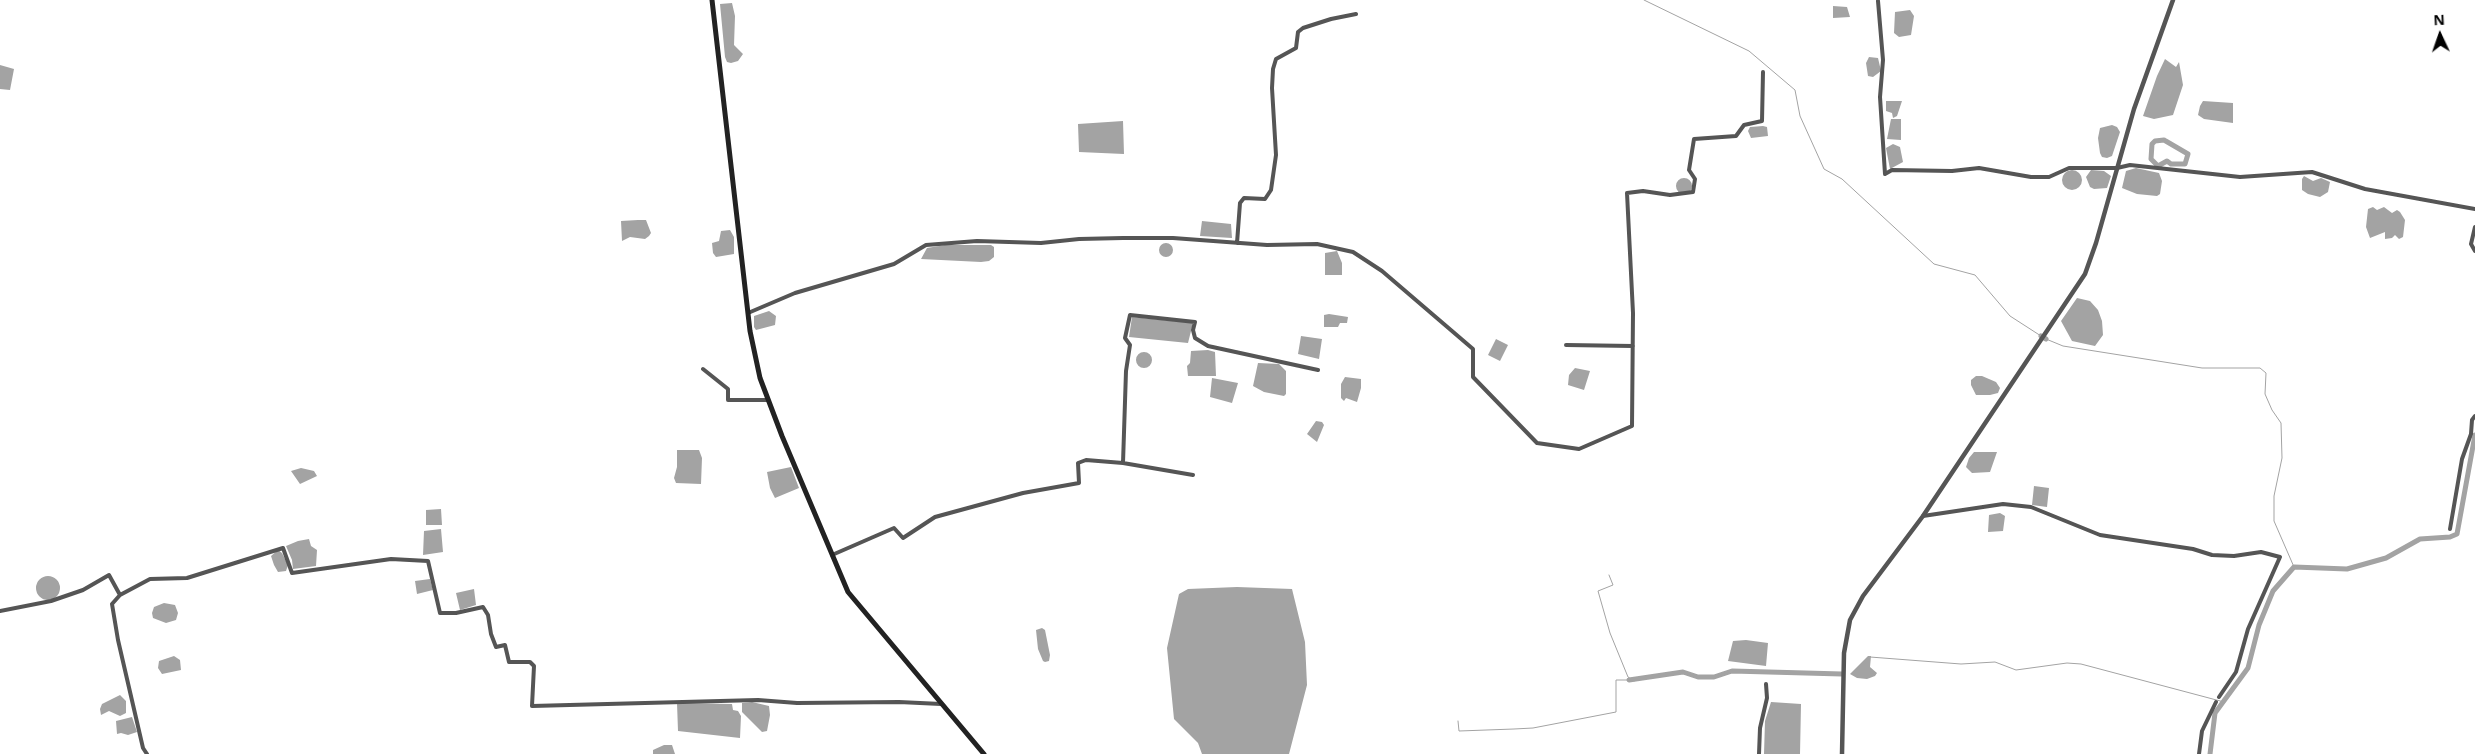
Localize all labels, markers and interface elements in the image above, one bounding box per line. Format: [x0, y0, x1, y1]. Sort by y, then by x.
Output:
north arrow [2415, 10, 2465, 60]
text: N [2433, 10, 2445, 29]

